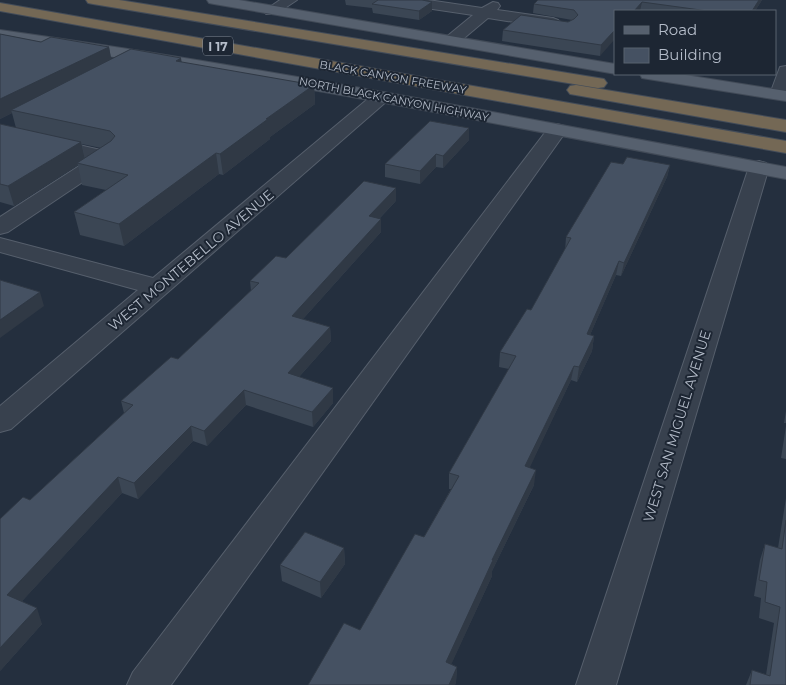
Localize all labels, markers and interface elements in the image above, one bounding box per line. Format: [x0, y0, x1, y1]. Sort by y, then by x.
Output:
legend [614, 10, 776, 75]
text: Road [658, 20, 697, 39]
road number: I 17 [203, 36, 233, 56]
text: Building [658, 45, 722, 64]
street label: BLACK CANYON FREEWAY [319, 57, 467, 97]
street label: NORTH BLACK CANYON HIGHWAY [298, 74, 490, 124]
street label: WEST MONTEBELLO AVENUE [105, 185, 277, 335]
street label: WEST SAN MIGUEL AVENUE [639, 328, 715, 524]

